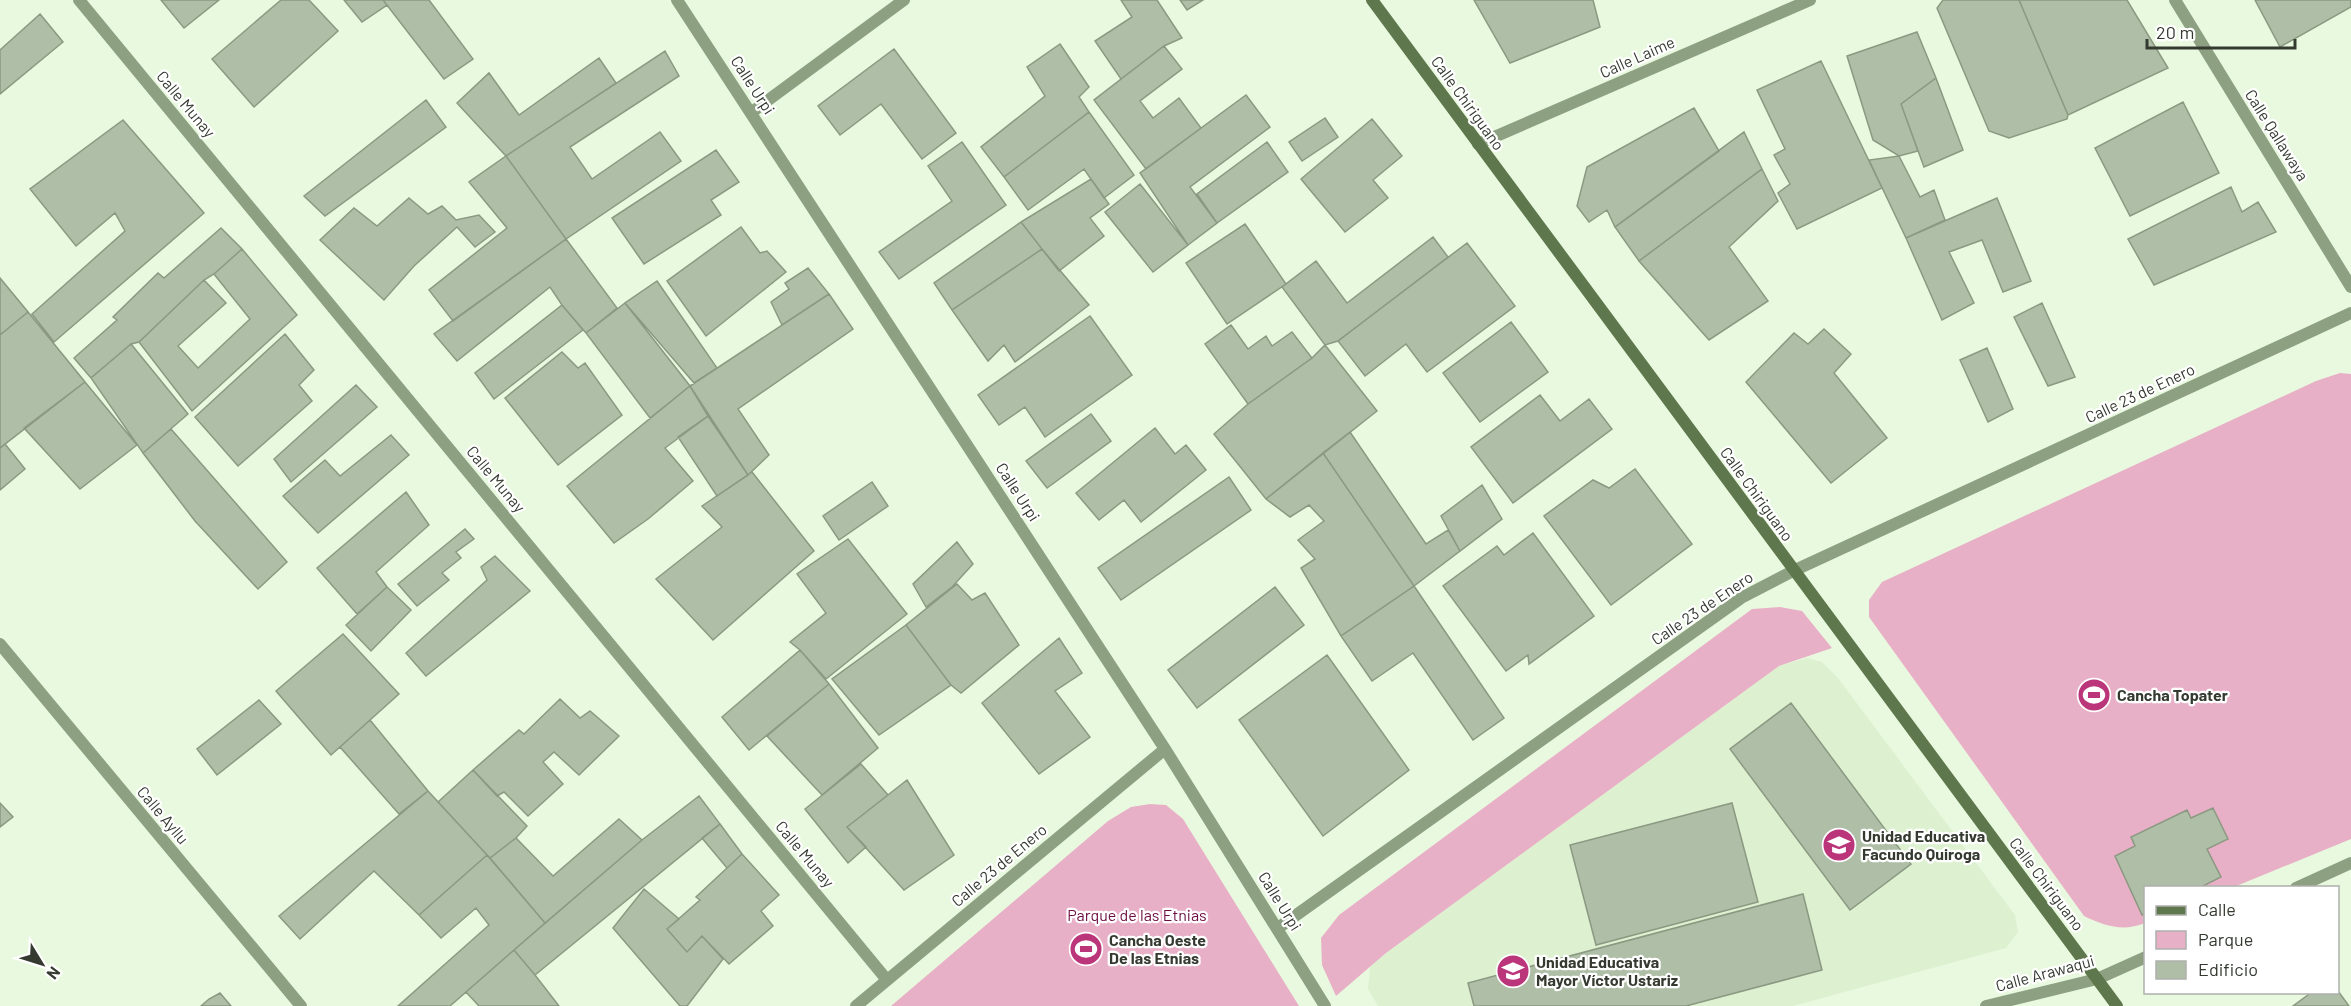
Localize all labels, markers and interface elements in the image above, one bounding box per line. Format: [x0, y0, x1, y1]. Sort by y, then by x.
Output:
scale bar [2147, 12, 2296, 50]
text: 20 m [2156, 21, 2194, 43]
street label: Calle Laime [1596, 32, 1677, 81]
street label: Calle Urpi [727, 52, 779, 118]
street label: Calle Chiriguano [1428, 52, 1509, 153]
street label: Calle Munay [153, 67, 220, 141]
street label: Calle Qallawaya [2242, 85, 2313, 184]
street label: Calle 23 de Enero [2082, 359, 2197, 426]
street label: Calle Munay [463, 442, 530, 516]
street label: Calle Chiriguano [1717, 443, 1798, 544]
street label: Calle Urpi [992, 459, 1044, 525]
street label: Calle 23 de Enero [1647, 567, 1756, 649]
sports icon: Cancha Topater [2076, 677, 2112, 713]
place label: Cancha Topater [2117, 685, 2228, 704]
street label: Calle Ayllu [134, 782, 193, 847]
street label: Calle Munay [772, 817, 839, 891]
street label: Calle 23 de Enero [947, 819, 1050, 910]
place label: Unidad Educativa Facundo Quiroga [1862, 826, 1985, 863]
school or university icon: Unidad Educativa Facundo Quiroga [1821, 827, 1857, 863]
street label: Calle Chiriguano [2006, 833, 2089, 934]
street label: Calle Urpi [1255, 868, 1306, 934]
legend [2144, 886, 2339, 994]
text: Calle [2198, 898, 2236, 920]
park label: Parque de las Etnias [1067, 905, 1207, 924]
text: Parque [2198, 928, 2253, 950]
place label: Cancha Oeste De las Etnias [1109, 930, 1206, 967]
sports icon: Cancha Oeste De las Etnias [1068, 931, 1104, 967]
north arrow [12, 934, 72, 994]
street label: Calle Arawaqui [1993, 950, 2096, 995]
place label: Unidad Educativa Mayor Víctor Ustariz [1536, 952, 1678, 989]
school or university icon: Unidad Educativa Mayor Víctor Ustariz [1495, 953, 1531, 989]
text: Edificio [2198, 958, 2258, 980]
text: N [43, 964, 65, 984]

